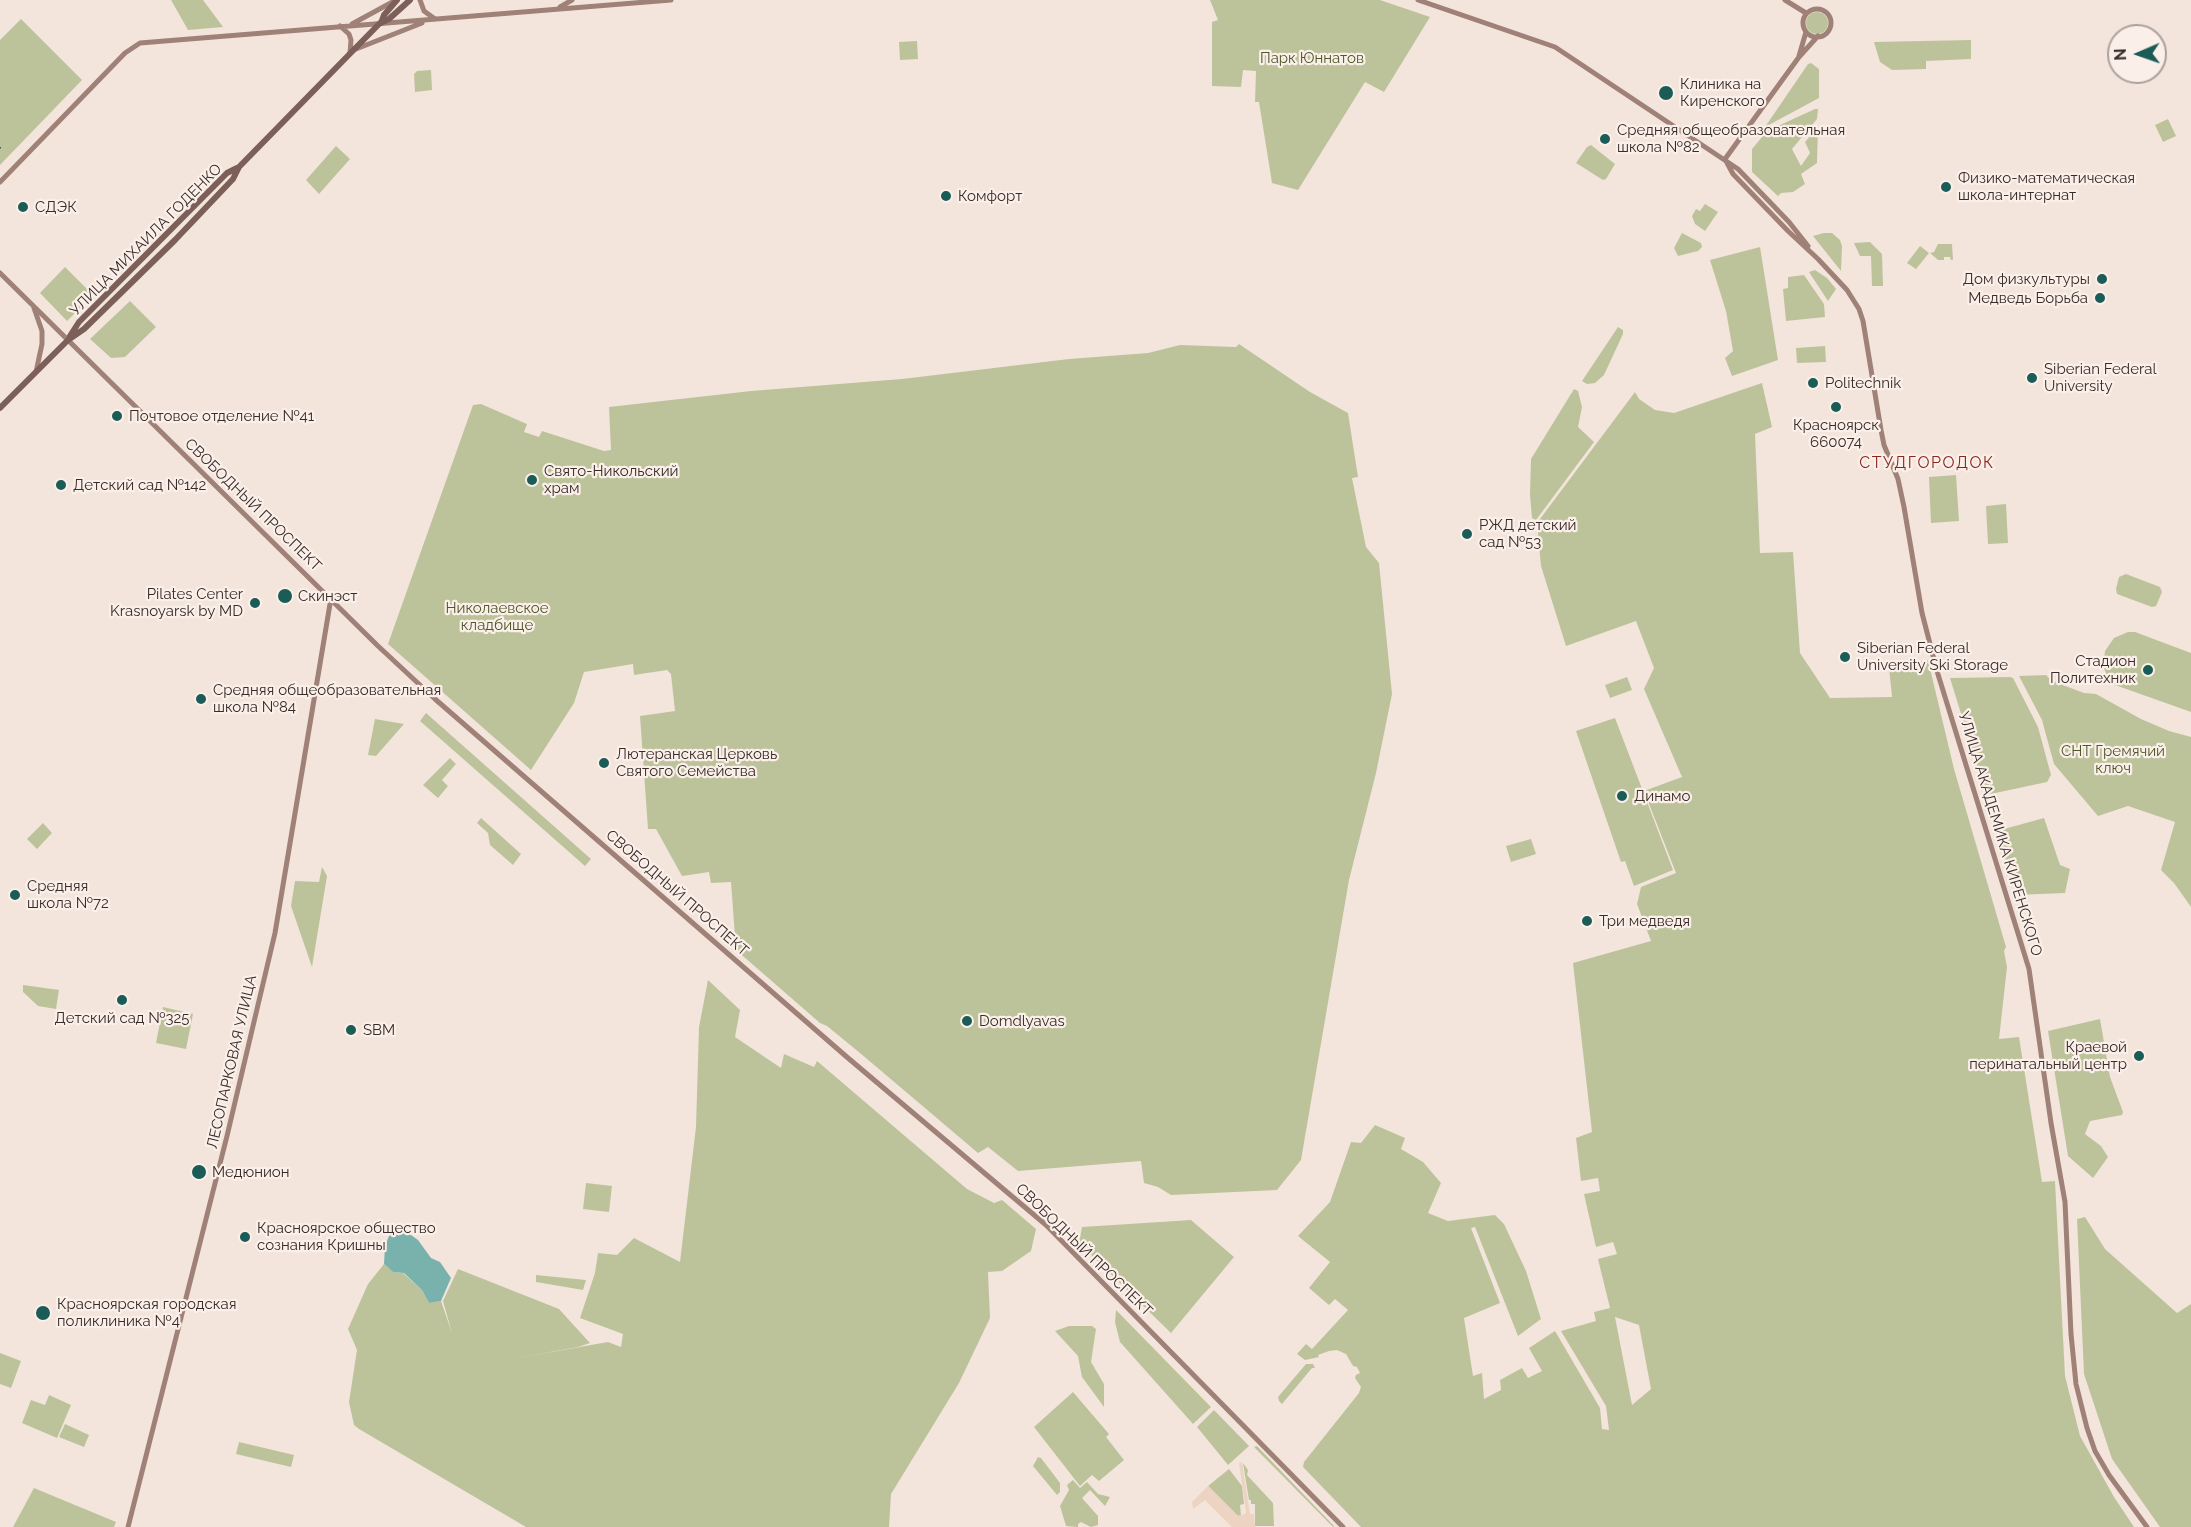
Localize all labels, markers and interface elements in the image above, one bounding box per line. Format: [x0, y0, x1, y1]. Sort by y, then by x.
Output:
north arrow [2107, 24, 2167, 84]
text: N [2111, 48, 2130, 61]
park label: Парк Юннатов [1260, 49, 1364, 67]
place label: Клиника на Киренского [1680, 75, 1765, 110]
marker: Клиника на Киренского [1657, 84, 1675, 102]
place label: Средняя общеобразовательная школа №82 [1617, 121, 1845, 156]
marker: Средняя общеобразовательная школа №82 [1598, 132, 1612, 146]
street label: УЛИЦА МИХАИЛА ГОДЕНКО [66, 160, 226, 320]
place label: Физико-математическая школа-интернат [1958, 169, 2135, 204]
marker: Физико-математическая школа-интернат [1939, 180, 1953, 194]
place label: Комфорт [958, 187, 1022, 205]
marker: Комфорт [939, 189, 953, 203]
place label: СДЭК [35, 198, 77, 216]
marker: СДЭК [16, 200, 30, 214]
place label: Дом физкультуры [1963, 270, 2090, 288]
marker: Дом физкультуры [2095, 272, 2109, 286]
place label: Медведь Борьба [1968, 289, 2088, 307]
marker: Медведь Борьба [2093, 291, 2107, 305]
place label: Siberian Federal University [2044, 360, 2156, 395]
marker: Siberian Federal University [2025, 371, 2039, 385]
place label: Politechnik [1825, 374, 1901, 392]
marker: Politechnik [1806, 376, 1820, 390]
marker: Красноярск 660074 [1829, 400, 1843, 414]
place label: Почтовое отделение №41 [129, 407, 314, 425]
marker: Почтовое отделение №41 [110, 409, 124, 423]
place label: Красноярск 660074 [1793, 416, 1879, 451]
street label: СВОБОДНЫЙ ПРОСПЕКТ [181, 435, 325, 575]
district label: СТУДГОРОДОК [1859, 453, 1995, 473]
place label: Свято-Никольский храм [544, 462, 679, 497]
marker: Свято-Никольский храм [525, 473, 539, 487]
place label: Детский сад №142 [73, 476, 206, 494]
marker: Детский сад №142 [54, 478, 68, 492]
place label: РЖД детский сад №53 [1479, 516, 1577, 551]
marker: РЖД детский сад №53 [1460, 527, 1474, 541]
place label: Pilates Center Krasnoyarsk by MD [110, 585, 243, 620]
marker: Скинэст [276, 587, 294, 605]
place label: Скинэст [298, 587, 357, 605]
marker: Pilates Center Krasnoyarsk by MD [248, 596, 262, 610]
park label: Николаевское кладбище [445, 599, 549, 634]
place label: Siberian Federal University Ski Storage [1857, 639, 2008, 674]
marker: Siberian Federal University Ski Storage [1838, 650, 1852, 664]
place label: Стадион Политехник [2050, 652, 2136, 687]
marker: Стадион Политехник [2141, 663, 2155, 677]
place label: Средняя общеобразовательная школа №84 [213, 681, 441, 716]
marker: Средняя общеобразовательная школа №84 [194, 692, 208, 706]
street label: УЛИЦА АКАДЕМИКА КИРЕНСКОГО [1954, 710, 2046, 958]
park label: СНТ Гремячий ключ [2061, 742, 2165, 777]
place label: Лютеранская Церковь Святого Семейства [616, 745, 777, 780]
marker: Лютеранская Церковь Святого Семейства [597, 756, 611, 770]
place label: Динамо [1634, 787, 1691, 805]
marker: Динамо [1615, 789, 1629, 803]
street label: СВОБОДНЫЙ ПРОСПЕКТ [602, 826, 752, 960]
place label: Средняя школа №72 [27, 877, 109, 912]
marker: Средняя школа №72 [8, 888, 22, 902]
place label: Три медведя [1599, 912, 1690, 930]
marker: Три медведя [1580, 914, 1594, 928]
street label: ЛЕСОПАРКОВАЯ УЛИЦА [203, 973, 261, 1151]
marker: Детский сад №325 [115, 993, 129, 1007]
place label: Детский сад №325 [55, 1009, 189, 1027]
place label: Domdlyavas [979, 1012, 1065, 1030]
marker: Domdlyavas [960, 1014, 974, 1028]
place label: SBM [363, 1021, 395, 1039]
marker: SBM [344, 1023, 358, 1037]
place label: Краевой перинатальный центр [1969, 1038, 2127, 1073]
marker: Краевой перинатальный центр [2132, 1049, 2146, 1063]
marker: Медюнион [190, 1163, 208, 1181]
place label: Медюнион [212, 1163, 290, 1181]
street label: СВОБОДНЫЙ ПРОСПЕКТ [1012, 1180, 1156, 1320]
place label: Красноярское общество сознания Кришны [257, 1219, 436, 1254]
marker: Красноярское общество сознания Кришны [238, 1230, 252, 1244]
place label: Красноярская городская поликлиника №4 [57, 1295, 236, 1330]
marker: Красноярская городская поликлиника №4 [34, 1304, 52, 1322]

